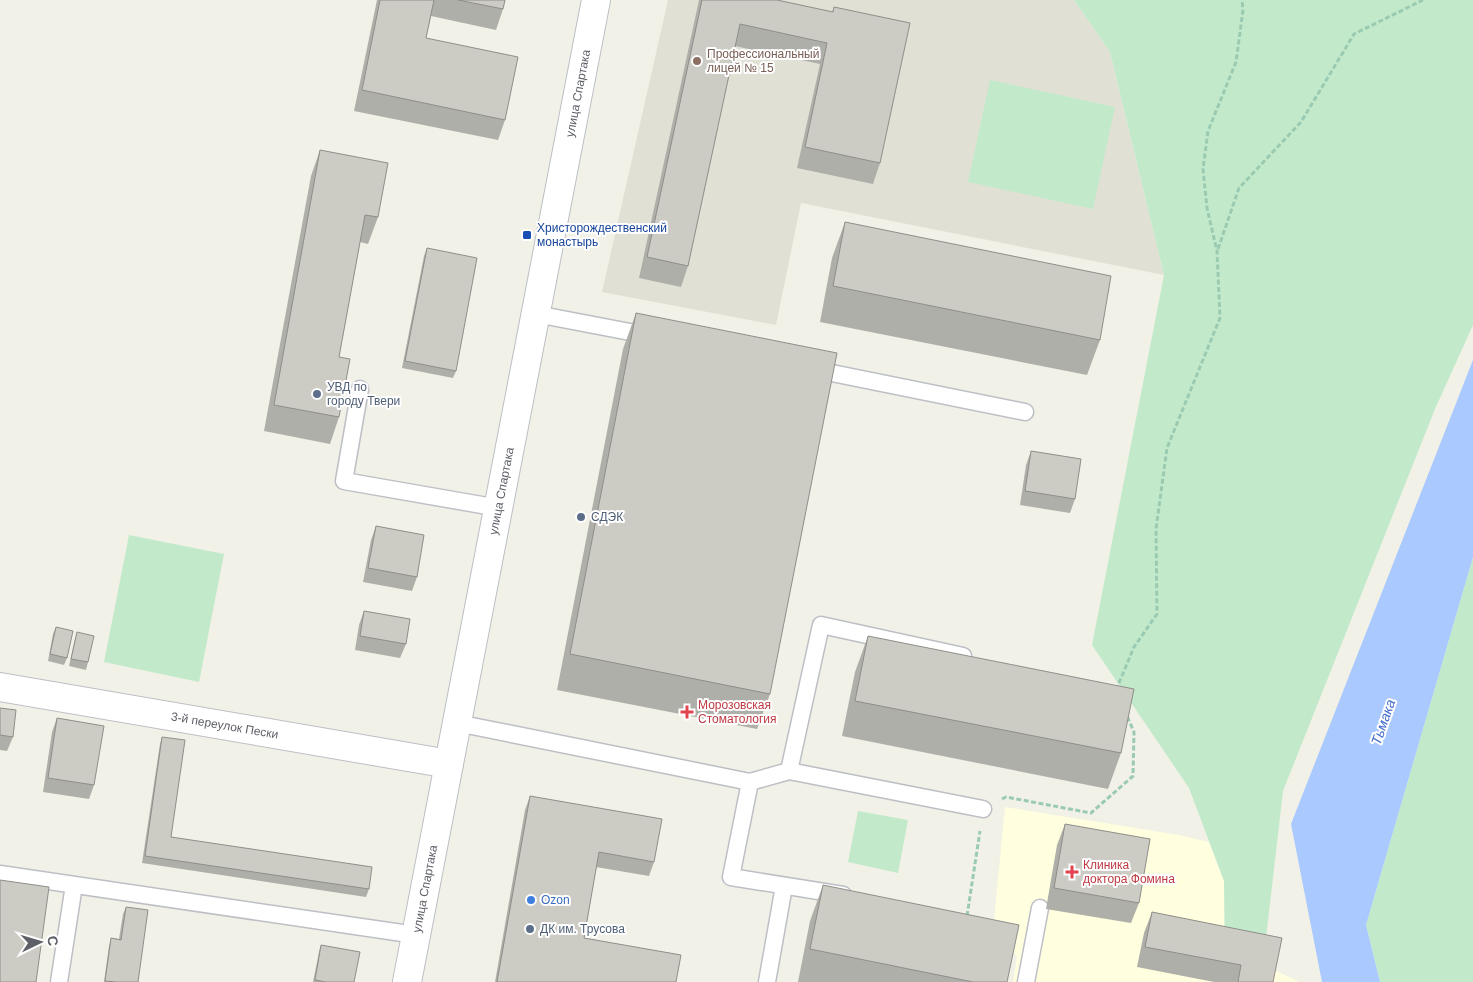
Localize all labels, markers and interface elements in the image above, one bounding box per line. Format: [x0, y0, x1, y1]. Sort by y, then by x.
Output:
place label: Профессиональный лицей № 15 [707, 47, 819, 75]
street label: улица Спартака [563, 48, 593, 138]
marker: Профессиональный лицей № 15 [691, 55, 703, 67]
place label: Христорождественский монастырь [537, 221, 667, 249]
marker: Христорождественский монастырь [521, 229, 533, 241]
place label: УВД по городу Твери [327, 380, 400, 408]
marker: УВД по городу Твери [311, 388, 323, 400]
street label: улица Спартака [486, 446, 517, 536]
place label: СДЭК [591, 510, 623, 524]
marker: СДЭК [575, 511, 587, 523]
water label: Тьмака [1368, 697, 1398, 747]
place label: Морозовская Стоматология [698, 698, 777, 726]
marker: Морозовская Стоматология [680, 705, 694, 719]
street label: 3-й переулок Пески [170, 709, 279, 742]
street label: улица Спартака [410, 843, 440, 934]
place label: Клиника доктора Фомина [1083, 858, 1175, 886]
marker: Клиника доктора Фомина [1065, 865, 1079, 879]
place label: Ozon [541, 893, 570, 907]
marker: Ozon [525, 894, 537, 906]
north arrow [15, 917, 65, 967]
place label: ДК им. Трусова [540, 922, 625, 936]
marker: ДК им. Трусова [524, 923, 536, 935]
text: С [45, 935, 61, 947]

